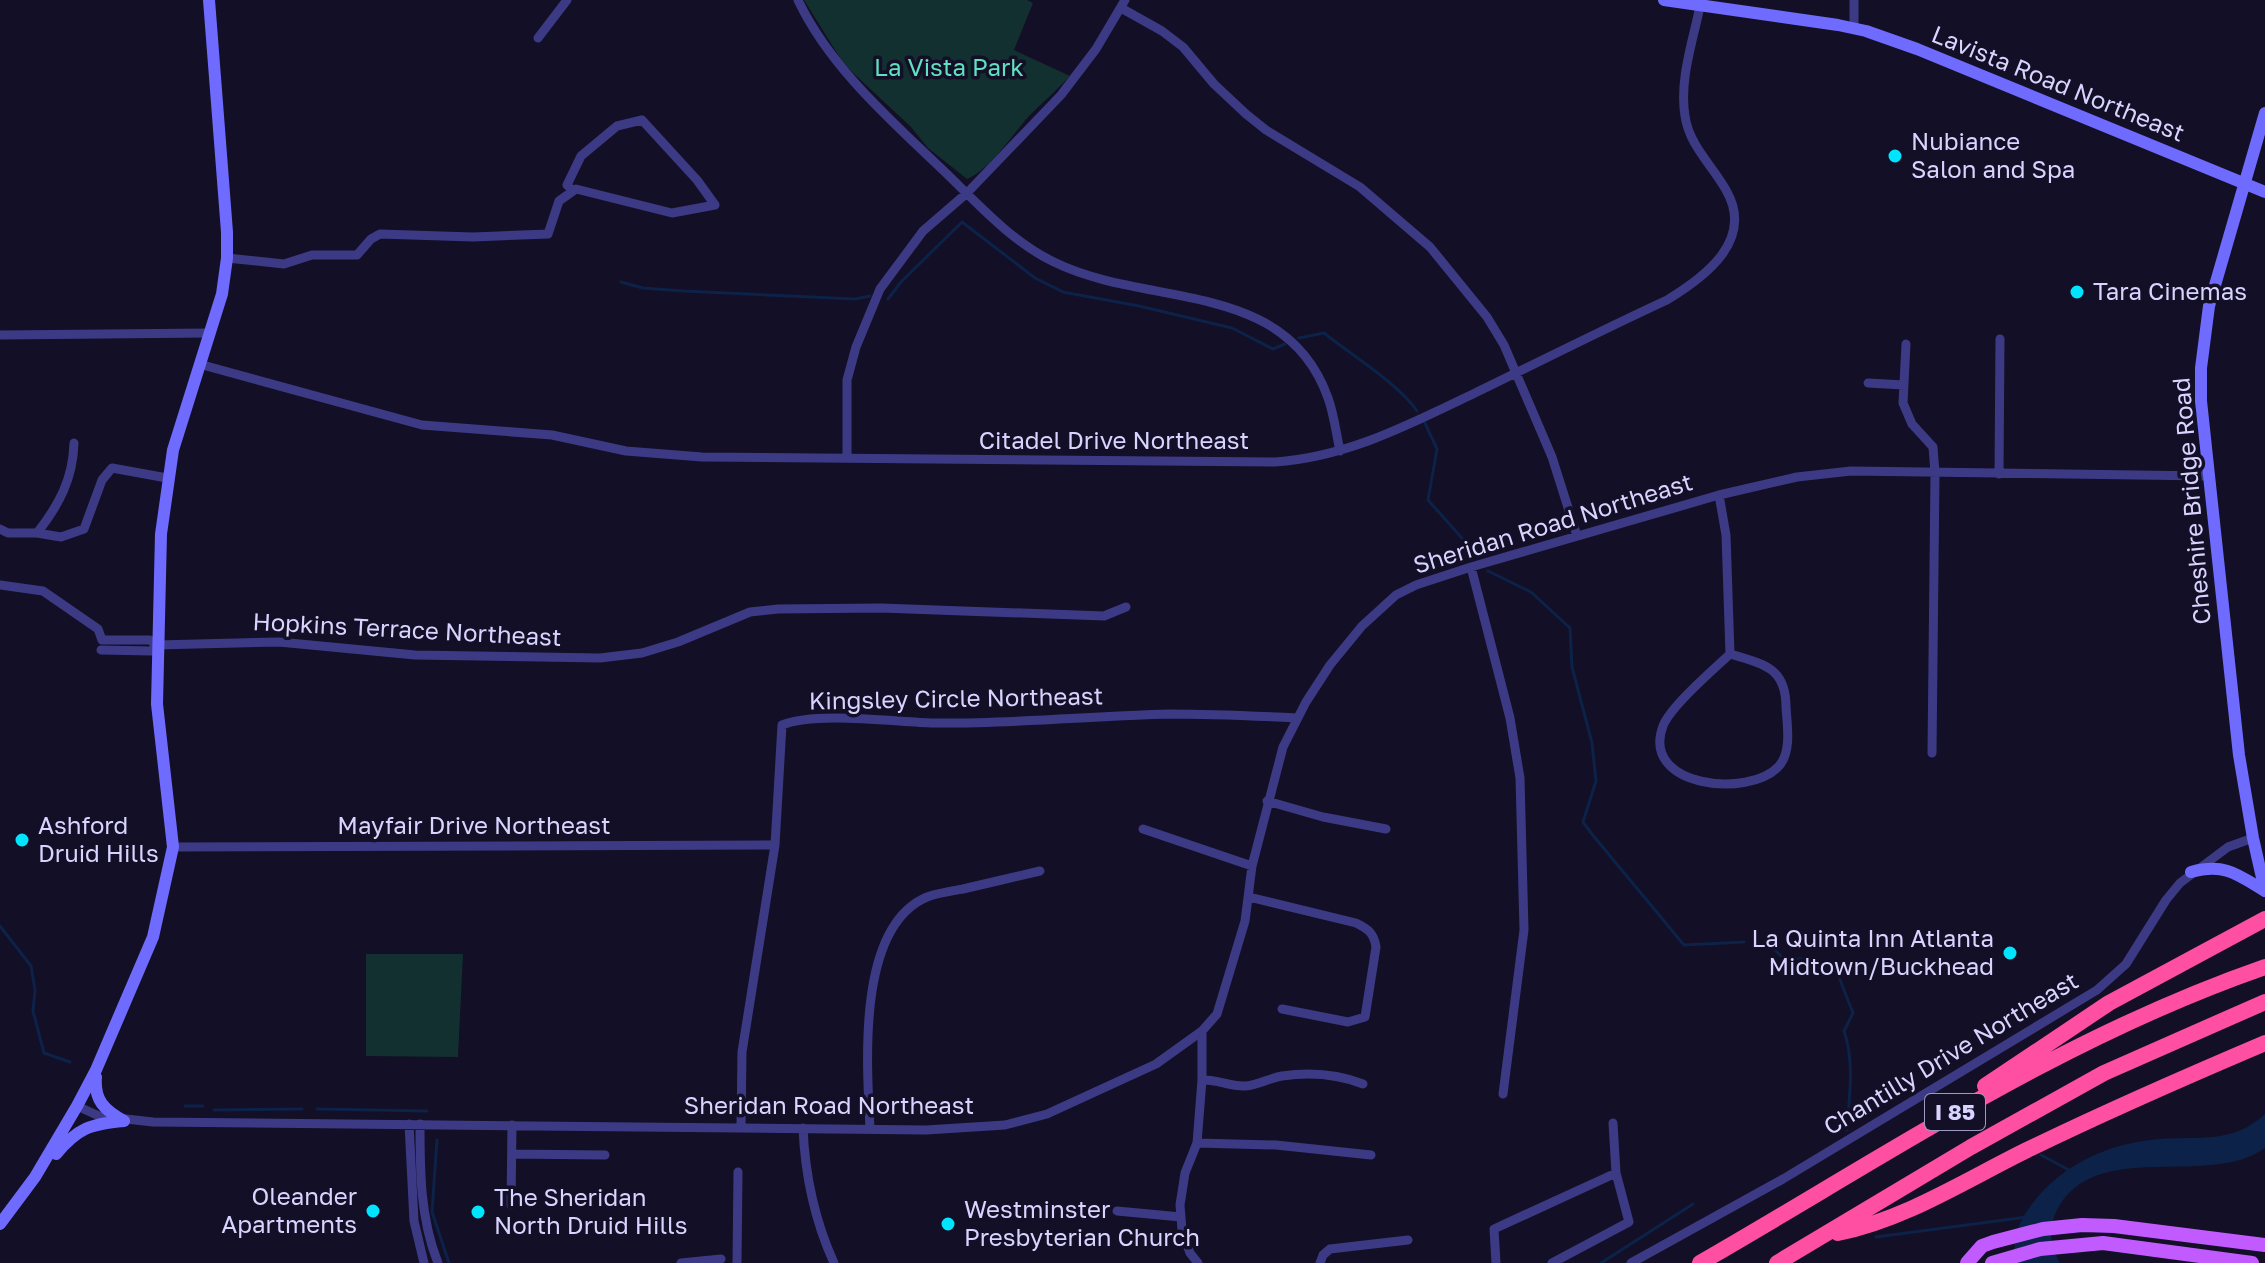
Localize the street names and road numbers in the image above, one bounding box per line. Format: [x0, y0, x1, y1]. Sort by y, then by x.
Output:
street label: Lavista Road Northeast [1928, 19, 2189, 147]
street label: Cheshire Bridge Road [2165, 376, 2216, 626]
street label: Citadel Drive Northeast [979, 425, 1249, 454]
street label: Sheridan Road Northeast [1409, 466, 1696, 579]
street label: Hopkins Terrace Northeast [252, 606, 562, 651]
street label: Kingsley Circle Northeast [808, 680, 1103, 715]
street label: Mayfair Drive Northeast [337, 810, 611, 839]
street label: Chantilly Drive Northeast [1818, 965, 2083, 1140]
street label: Sheridan Road Northeast [684, 1090, 974, 1119]
road number: I 85 [1925, 1094, 1985, 1130]

